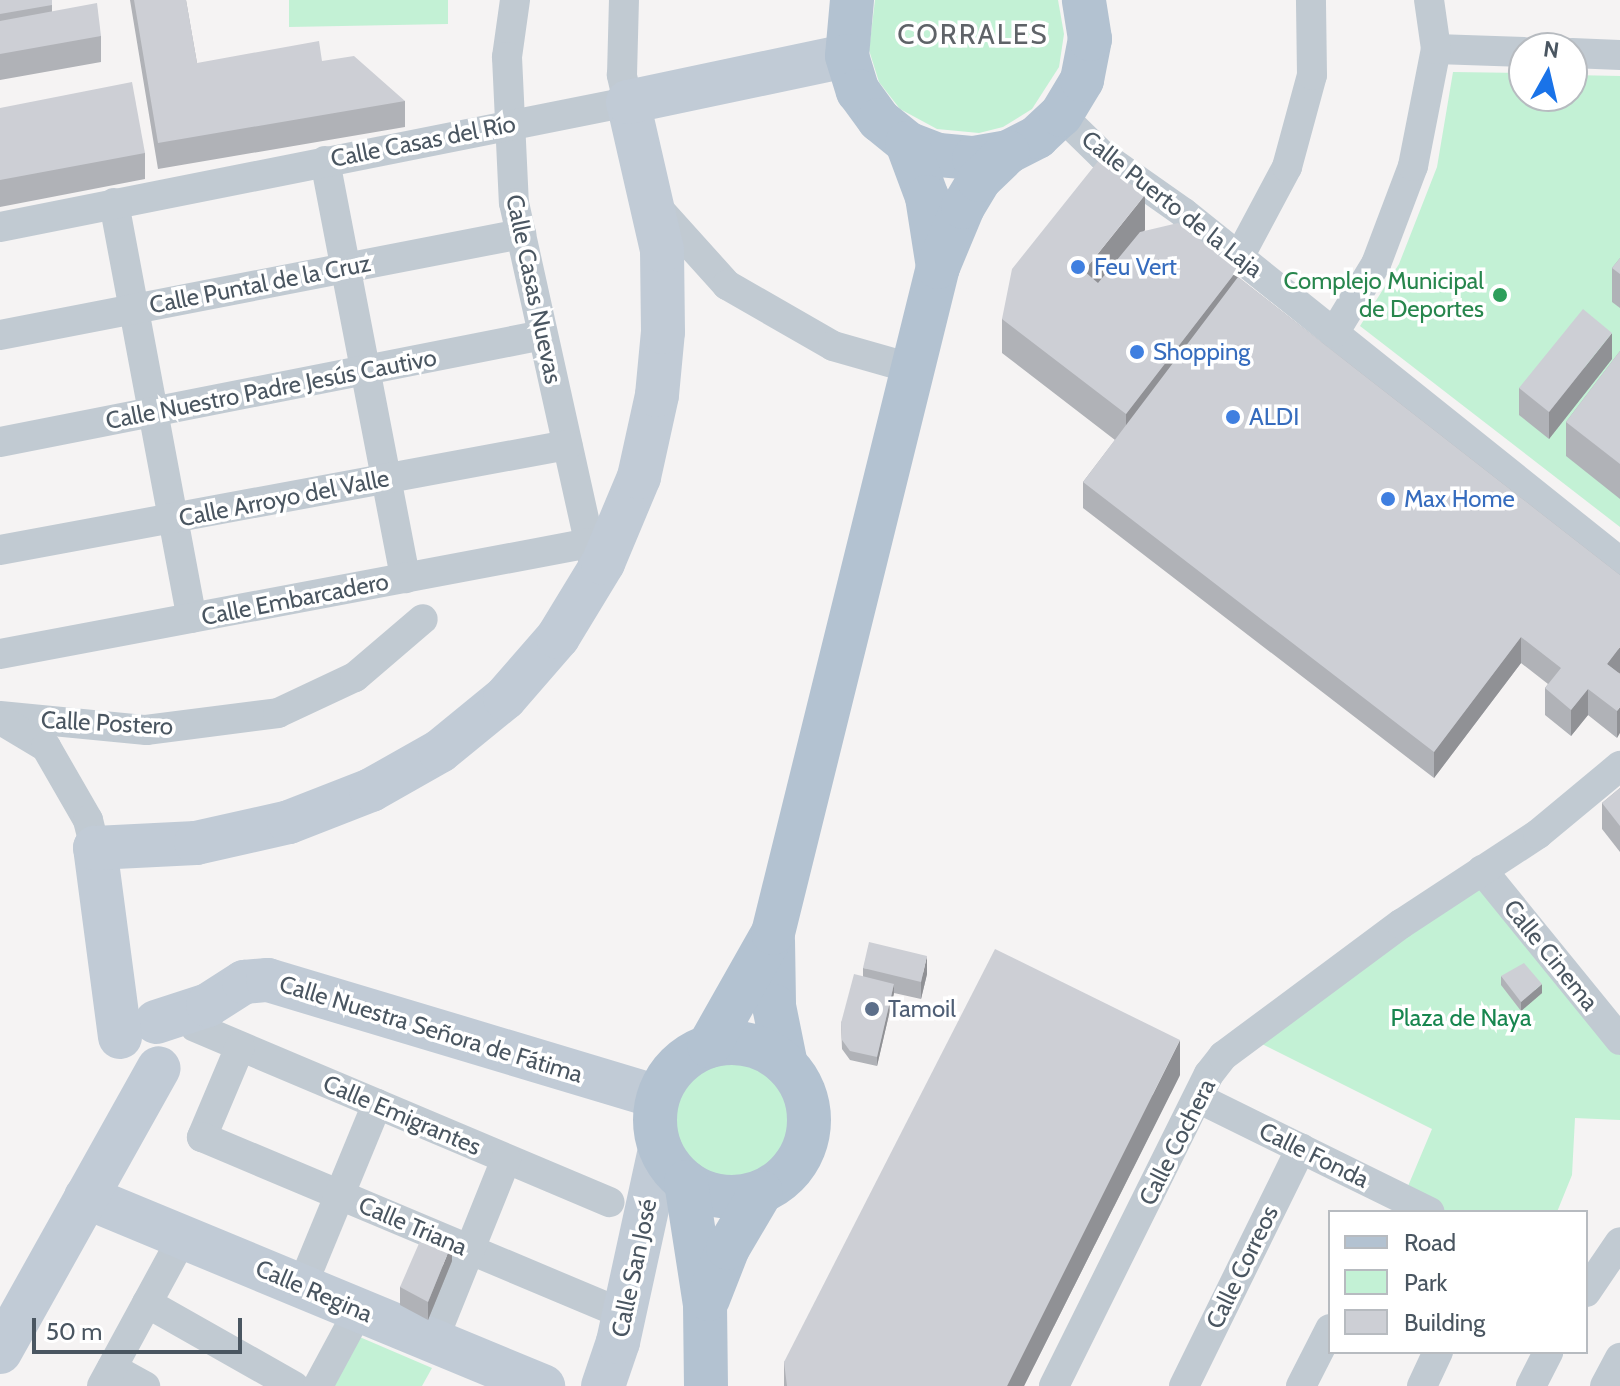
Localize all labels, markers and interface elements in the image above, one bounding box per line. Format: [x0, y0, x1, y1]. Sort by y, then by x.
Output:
district label: CORRALES [897, 17, 1049, 51]
north arrow [1508, 32, 1588, 112]
text: N [1542, 35, 1561, 64]
street label: Calle Casas del Río [328, 109, 518, 173]
street label: Calle Puerto de la Laja [1076, 124, 1268, 284]
street label: Calle Casas Nuevas [500, 192, 568, 386]
street label: Calle Puntal de la Cruz [147, 248, 373, 320]
place label: Feu Vert [1094, 253, 1177, 281]
marker: Feu Vert [1069, 258, 1087, 276]
place label: Complejo Municipal de Deportes [1284, 267, 1484, 323]
marker: Complejo Municipal de Deportes [1491, 286, 1509, 304]
place label: Shopping [1153, 338, 1250, 366]
street label: Calle Nuestro Padre Jesús Cautivo [103, 343, 439, 435]
marker: Shopping [1128, 343, 1146, 361]
place label: ALDI [1249, 403, 1299, 431]
marker: ALDI [1224, 408, 1242, 426]
street label: Calle Arroyo del Valle [176, 463, 392, 533]
place label: Max Home [1404, 485, 1515, 513]
marker: Max Home [1379, 490, 1397, 508]
street label: Calle Embarcadero [199, 567, 391, 631]
street label: Calle Postero [40, 705, 174, 741]
street label: Calle Cinema [1498, 894, 1604, 1016]
street label: Calle Nuestra Señora de Fátima [276, 969, 586, 1089]
place label: Tamoil [888, 995, 956, 1023]
marker: Tamoil [863, 1000, 881, 1018]
park label: Plaza de Naya [1390, 1004, 1532, 1032]
street label: Calle Emigrantes [319, 1069, 485, 1161]
street label: Calle Cochera [1133, 1074, 1221, 1210]
street label: Calle Fonda [1255, 1116, 1373, 1194]
street label: Calle Triana [354, 1190, 472, 1262]
street label: Calle San José [605, 1196, 663, 1340]
street label: Calle Correos [1200, 1201, 1284, 1333]
legend [1328, 1210, 1588, 1354]
text: Road [1404, 1228, 1456, 1257]
street label: Calle Regina [251, 1254, 377, 1328]
text: Park [1404, 1268, 1447, 1297]
scale bar [36, 1302, 246, 1352]
text: Building [1404, 1308, 1485, 1337]
text: 50 m [46, 1317, 102, 1346]

